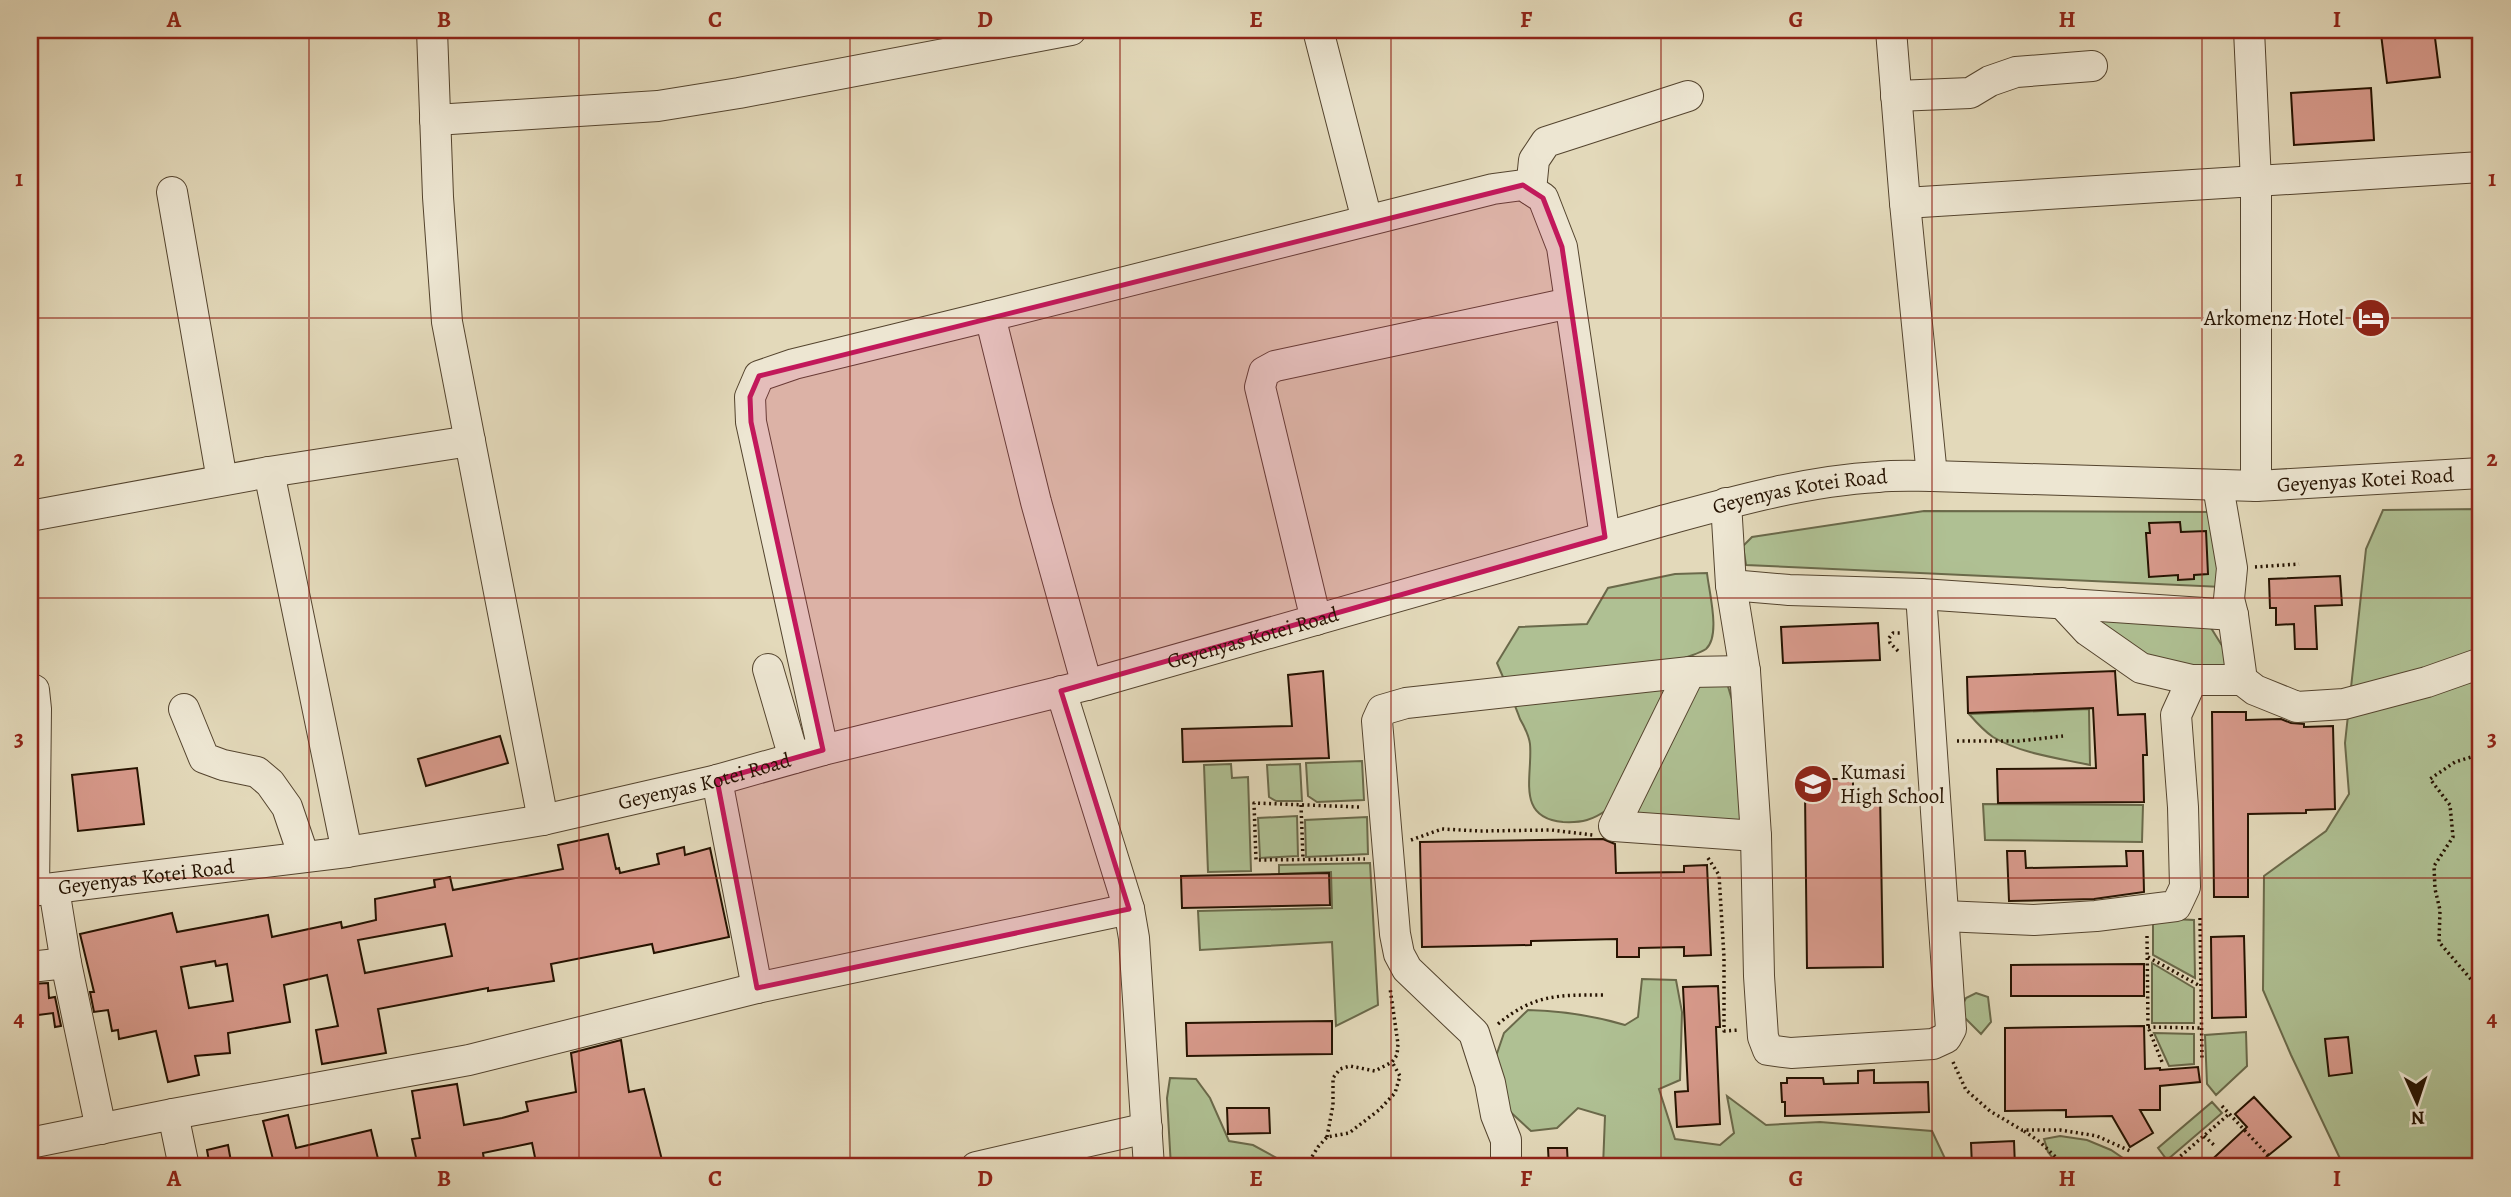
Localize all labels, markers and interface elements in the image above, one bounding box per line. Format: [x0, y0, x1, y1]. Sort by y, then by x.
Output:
text: A [166, 4, 182, 35]
text: B [437, 4, 451, 35]
text: C [708, 4, 722, 35]
text: D [977, 4, 993, 35]
text: E [1249, 4, 1263, 35]
text: F [1520, 4, 1533, 35]
text: G [1788, 4, 1804, 35]
text: H [2058, 4, 2076, 35]
text: I [2333, 4, 2341, 35]
text: 1 [15, 163, 23, 194]
text: 1 [2488, 163, 2496, 194]
hotel icon: Arkomenz Hotel [2350, 297, 2392, 339]
place label: Arkomenz Hotel [2203, 304, 2344, 332]
text: 2 [13, 443, 25, 474]
text: 2 [2486, 443, 2498, 474]
street label: Geyenyas Kotei Road [2276, 461, 2455, 499]
street label: Geyenyas Kotei Road [1709, 462, 1889, 521]
street label: Geyenyas Kotei Road [1164, 600, 1343, 675]
text: 3 [14, 723, 24, 754]
text: 3 [2487, 723, 2497, 754]
street label: Geyenyas Kotei Road [615, 746, 795, 816]
place label: Kumasi High School [1840, 758, 1944, 810]
school or university icon: Kumasi High School [1792, 763, 1834, 805]
street label: Geyenyas Kotei Road [56, 852, 237, 901]
text: 4 [14, 1003, 25, 1034]
text: 4 [2487, 1003, 2498, 1034]
north arrow [2382, 1068, 2452, 1138]
text: N [2410, 1105, 2425, 1131]
text: A [166, 1163, 182, 1194]
text: B [437, 1163, 451, 1194]
text: C [708, 1163, 722, 1194]
text: D [977, 1163, 993, 1194]
text: E [1249, 1163, 1263, 1194]
text: F [1520, 1163, 1533, 1194]
text: G [1788, 1163, 1804, 1194]
text: H [2058, 1163, 2076, 1194]
text: I [2333, 1163, 2341, 1194]

